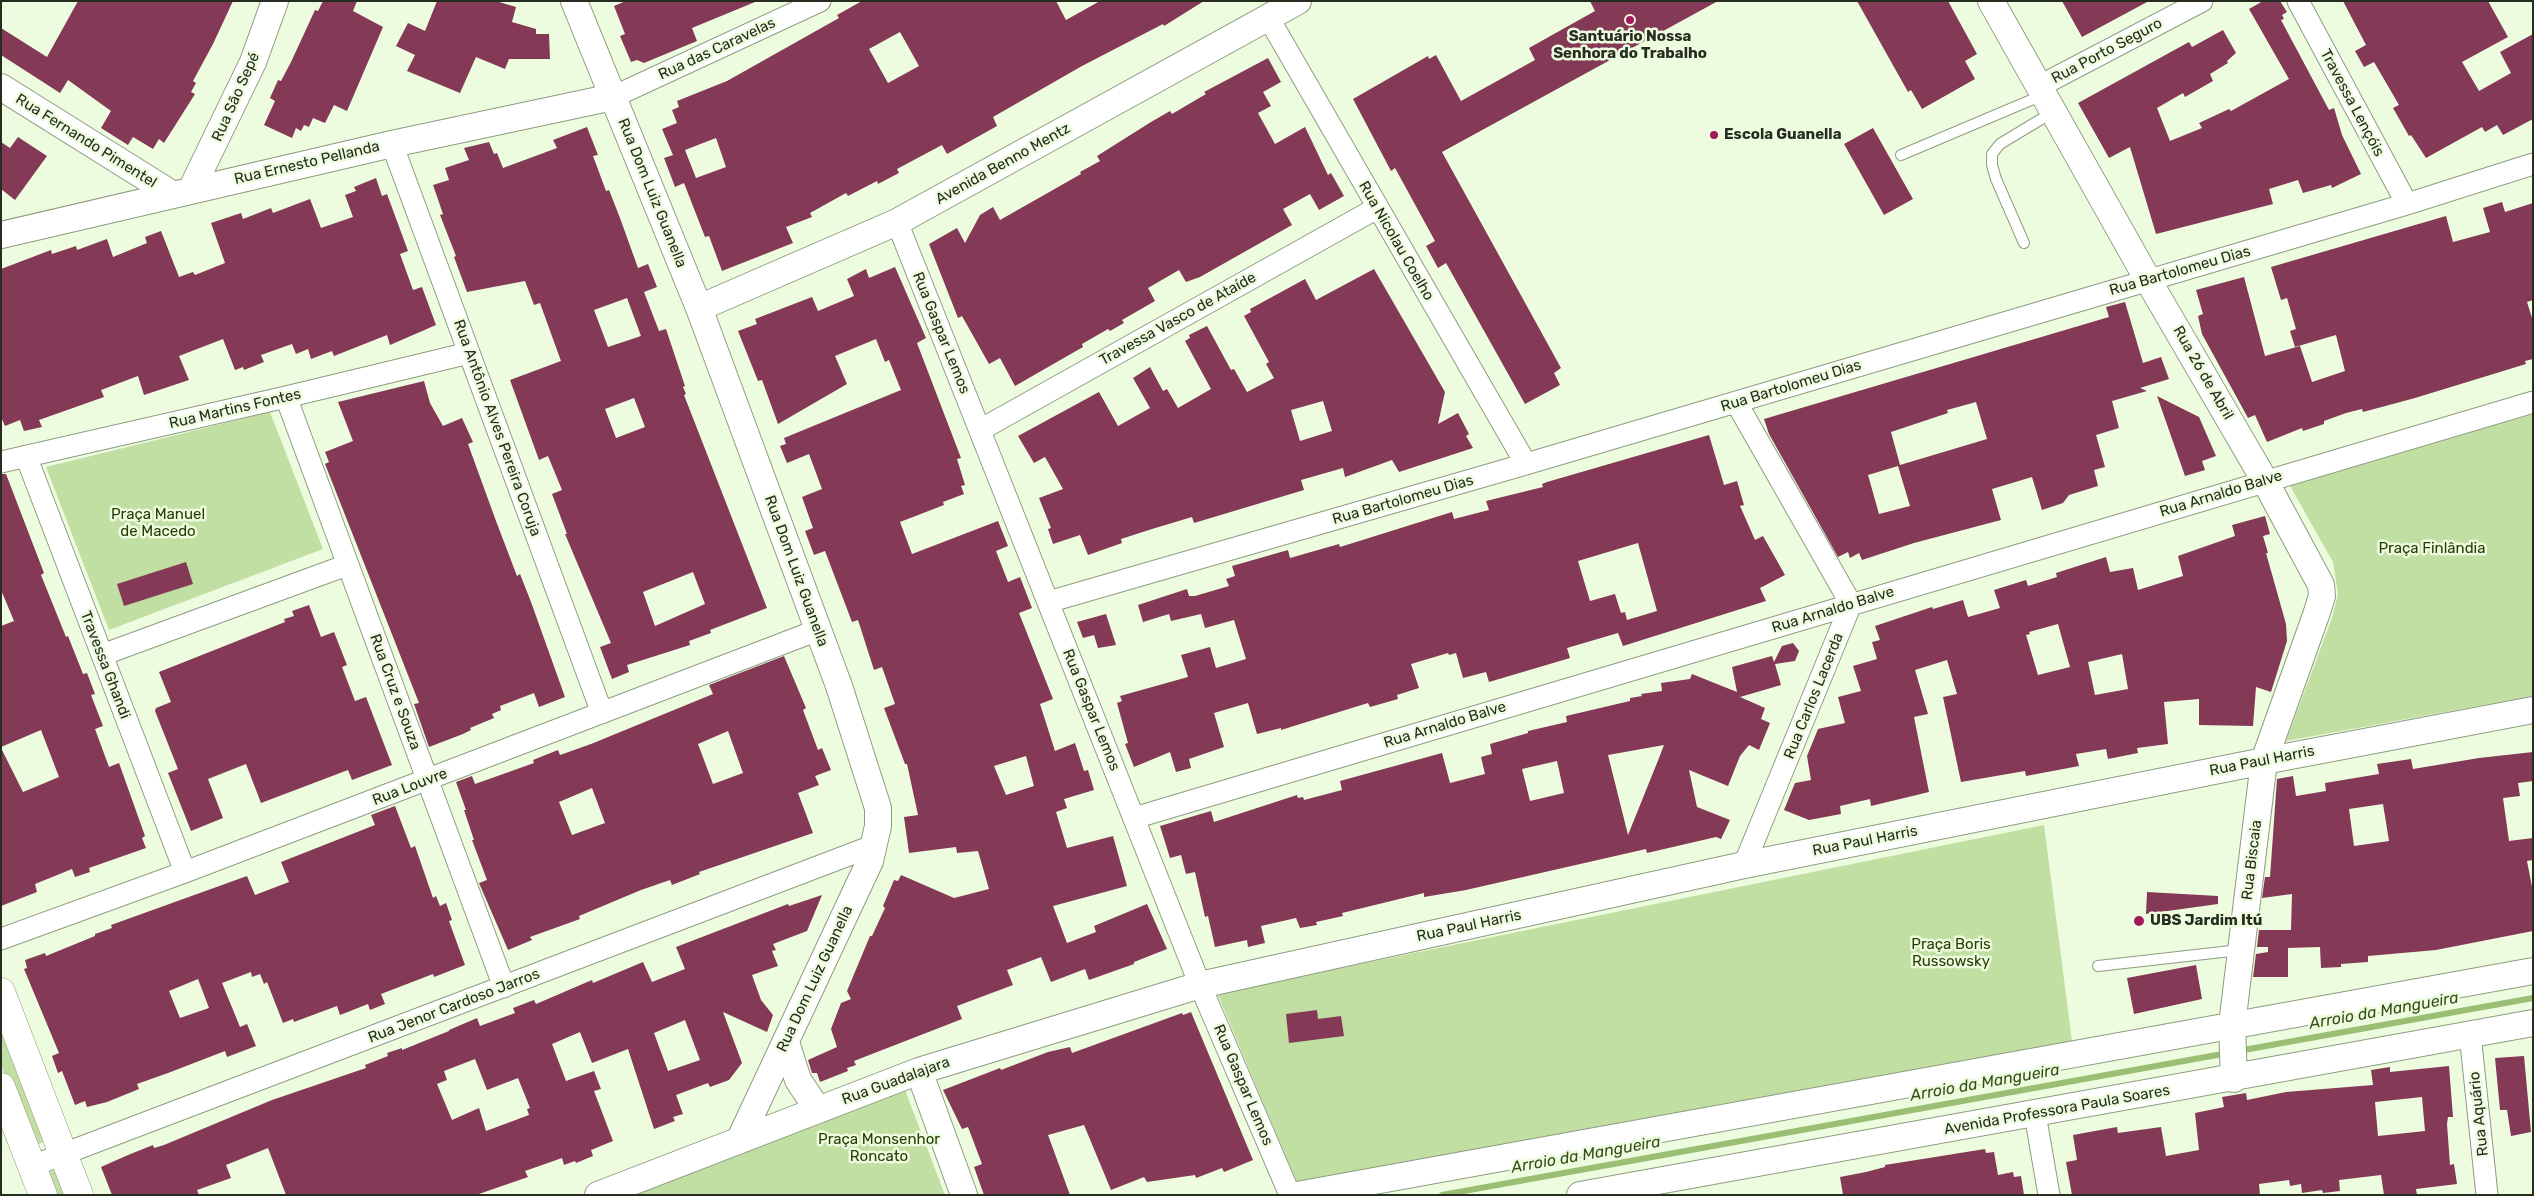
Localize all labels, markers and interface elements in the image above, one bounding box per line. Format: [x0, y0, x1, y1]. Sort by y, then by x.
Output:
street label: Rua das Caravelas [655, 14, 779, 84]
marker: Santuário Nossa Senhora do Trabalho [1624, 14, 1636, 26]
street label: Rua Porto Seguro [2049, 14, 2165, 88]
place label: Santuário Nossa Senhora do Trabalho [1553, 28, 1707, 63]
street label: Travessa Lençóis [2316, 46, 2388, 160]
street label: Rua São Sepé [208, 50, 264, 144]
street label: Rua Fernando Pimentel [12, 90, 160, 192]
street label: Rua Dom Luiz Guanella [614, 116, 690, 270]
street label: Avenida Benno Mentz [932, 119, 1074, 209]
place label: Escola Guanella [1724, 126, 1841, 144]
marker: Escola Guanella [1708, 129, 1720, 141]
street label: Rua Ernesto Pellanda [233, 138, 381, 188]
street label: Rua Nicolau Coelho [1355, 178, 1437, 304]
street label: Rua Bartolomeu Dias [2107, 242, 2253, 300]
street label: Travessa Vasco de Ataíde [1097, 268, 1259, 370]
street label: Rua Gaspar Lemos [908, 269, 974, 397]
street label: Rua Antônio Alves Pereira Coruja [449, 317, 545, 539]
street label: Rua 26 de Abril [2169, 323, 2237, 423]
street label: Rua Bartolomeu Dias [1719, 356, 1863, 416]
street label: Rua Martins Fontes [167, 385, 303, 433]
street label: Rua Arnaldo Balve [2158, 467, 2284, 521]
street label: Rua Bartolomeu Dias [1330, 471, 1476, 529]
street label: Rua Dom Luiz Guanella [760, 493, 832, 649]
park label: Praça Manuel de Macedo [111, 506, 205, 541]
park label: Praça Finlândia [2378, 540, 2486, 558]
street label: Rua Arnaldo Balve [1770, 583, 1896, 637]
street label: Travessa Ghandi [76, 608, 134, 722]
street label: Rua Carlos Lacerda [1780, 630, 1848, 762]
street label: Rua Cruz e Souza [366, 632, 424, 752]
street label: Rua Gaspar Lemos [1058, 646, 1124, 774]
street label: Rua Arnaldo Balve [1382, 698, 1508, 752]
street label: Rua Paul Harris [2208, 742, 2316, 780]
street label: Rua Louvre [370, 764, 450, 810]
street label: Rua Biscaia [2238, 819, 2266, 901]
street label: Rua Paul Harris [1811, 822, 1919, 860]
street label: Rua Dom Luiz Guanella [773, 903, 857, 1055]
street label: Rua Paul Harris [1415, 906, 1523, 946]
place label: UBS Jardim Itú [2150, 912, 2262, 930]
marker: UBS Jardim Itú [2132, 914, 2146, 928]
park label: Praça Boris Russowsky [1911, 936, 1991, 971]
street label: Rua Jenor Cardoso Jarros [366, 965, 542, 1047]
water label: Arroio da Mangueira [2308, 988, 2460, 1034]
street label: Rua Gaspar Lemos [1209, 1022, 1277, 1148]
street label: Rua Guadalajara [840, 1053, 952, 1109]
water label: Arroio da Mangueira [1909, 1060, 2061, 1106]
street label: Rua Aquário [2466, 1071, 2492, 1157]
street label: Avenida Professora Paula Soares [1943, 1081, 2171, 1139]
park label: Praça Monsenhor Roncato [818, 1131, 940, 1166]
water label: Arroio da Mangueira [1510, 1132, 1662, 1178]

